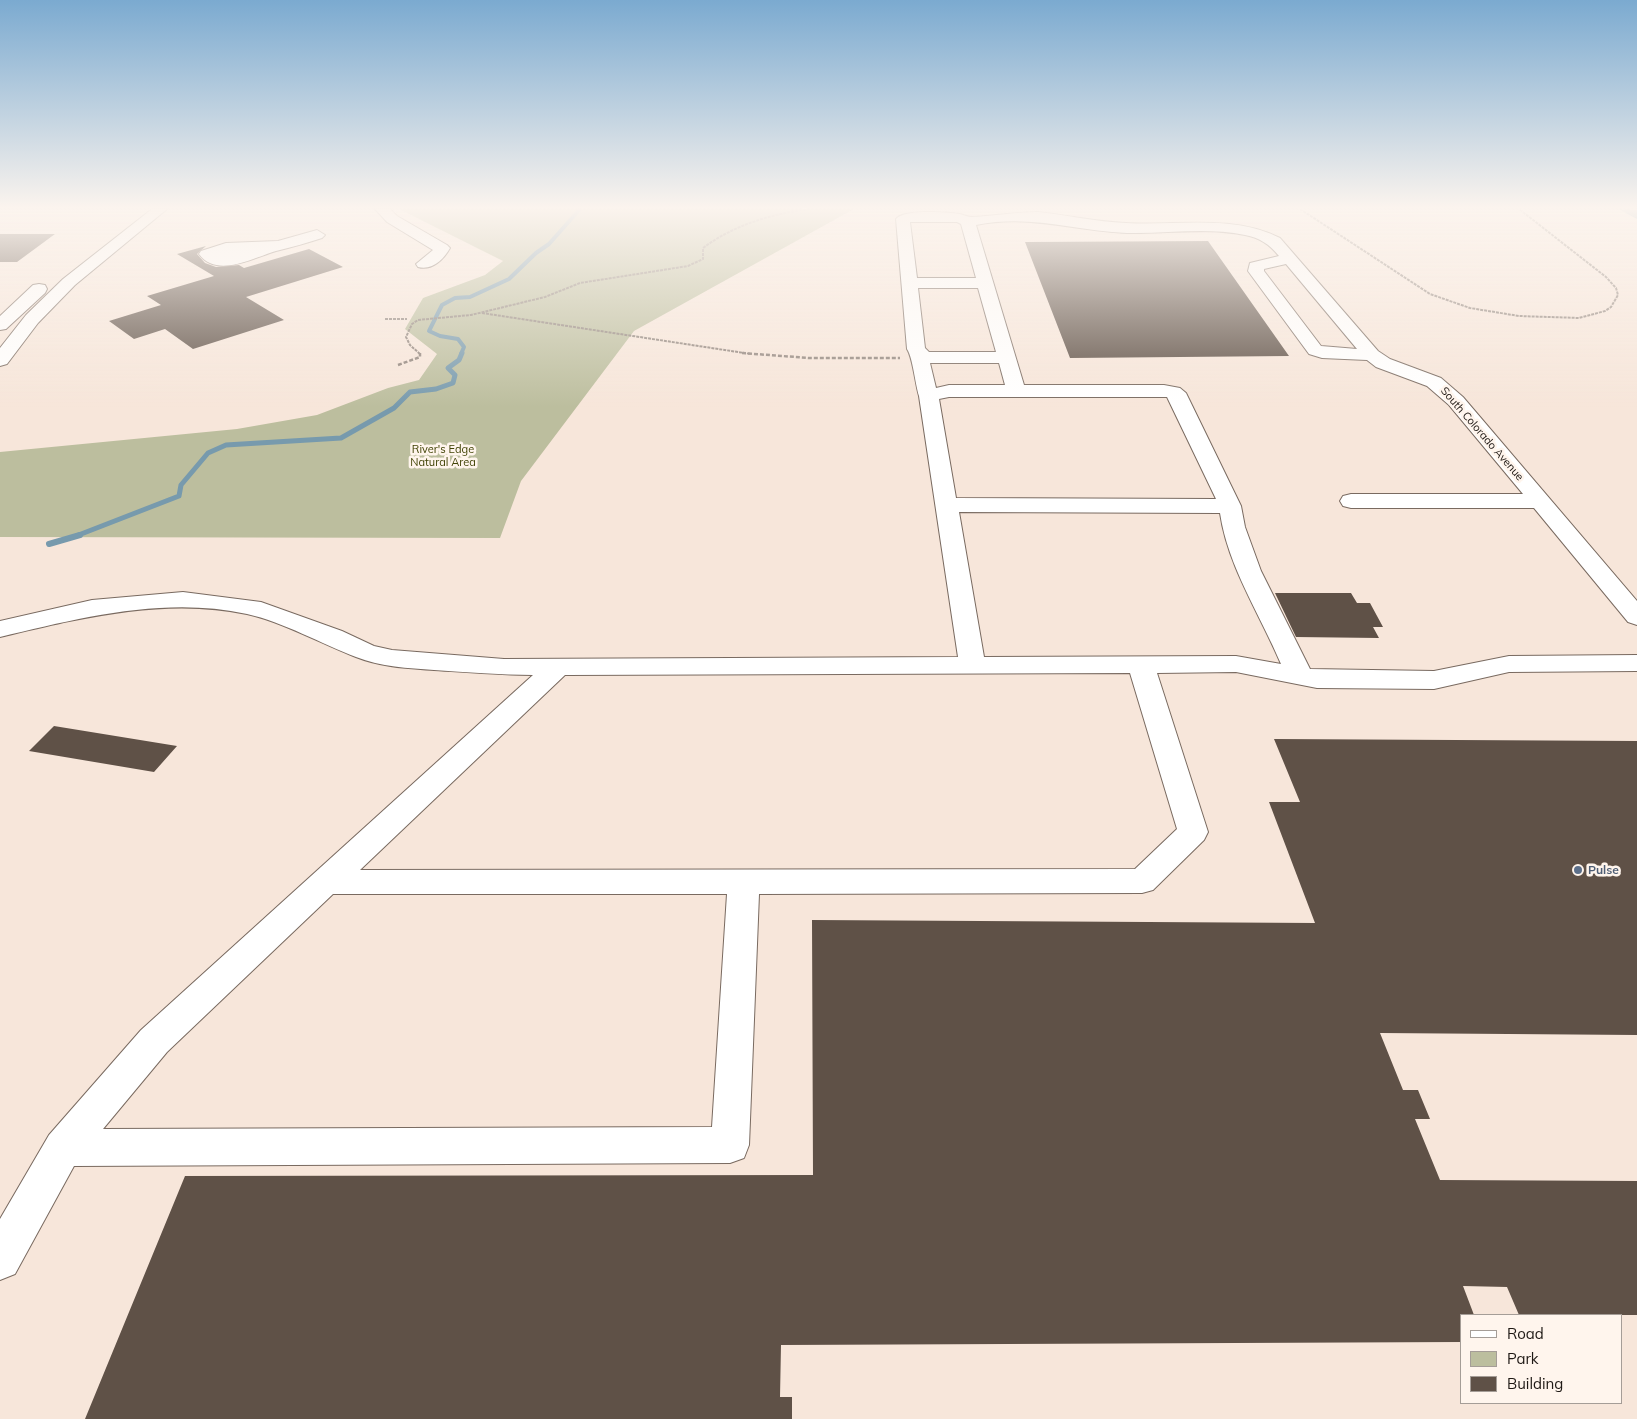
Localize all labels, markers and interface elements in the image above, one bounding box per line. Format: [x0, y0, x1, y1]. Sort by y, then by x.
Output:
street label: South Colorado Avenue [1438, 385, 1526, 483]
park label: River's Edge Natural Area [410, 443, 476, 469]
place label: Pulse [1588, 863, 1619, 877]
marker: Pulse [1572, 864, 1584, 876]
legend [1460, 1314, 1622, 1404]
text: Road [1507, 1324, 1544, 1343]
text: Park [1507, 1349, 1539, 1368]
text: Building [1507, 1374, 1563, 1393]

